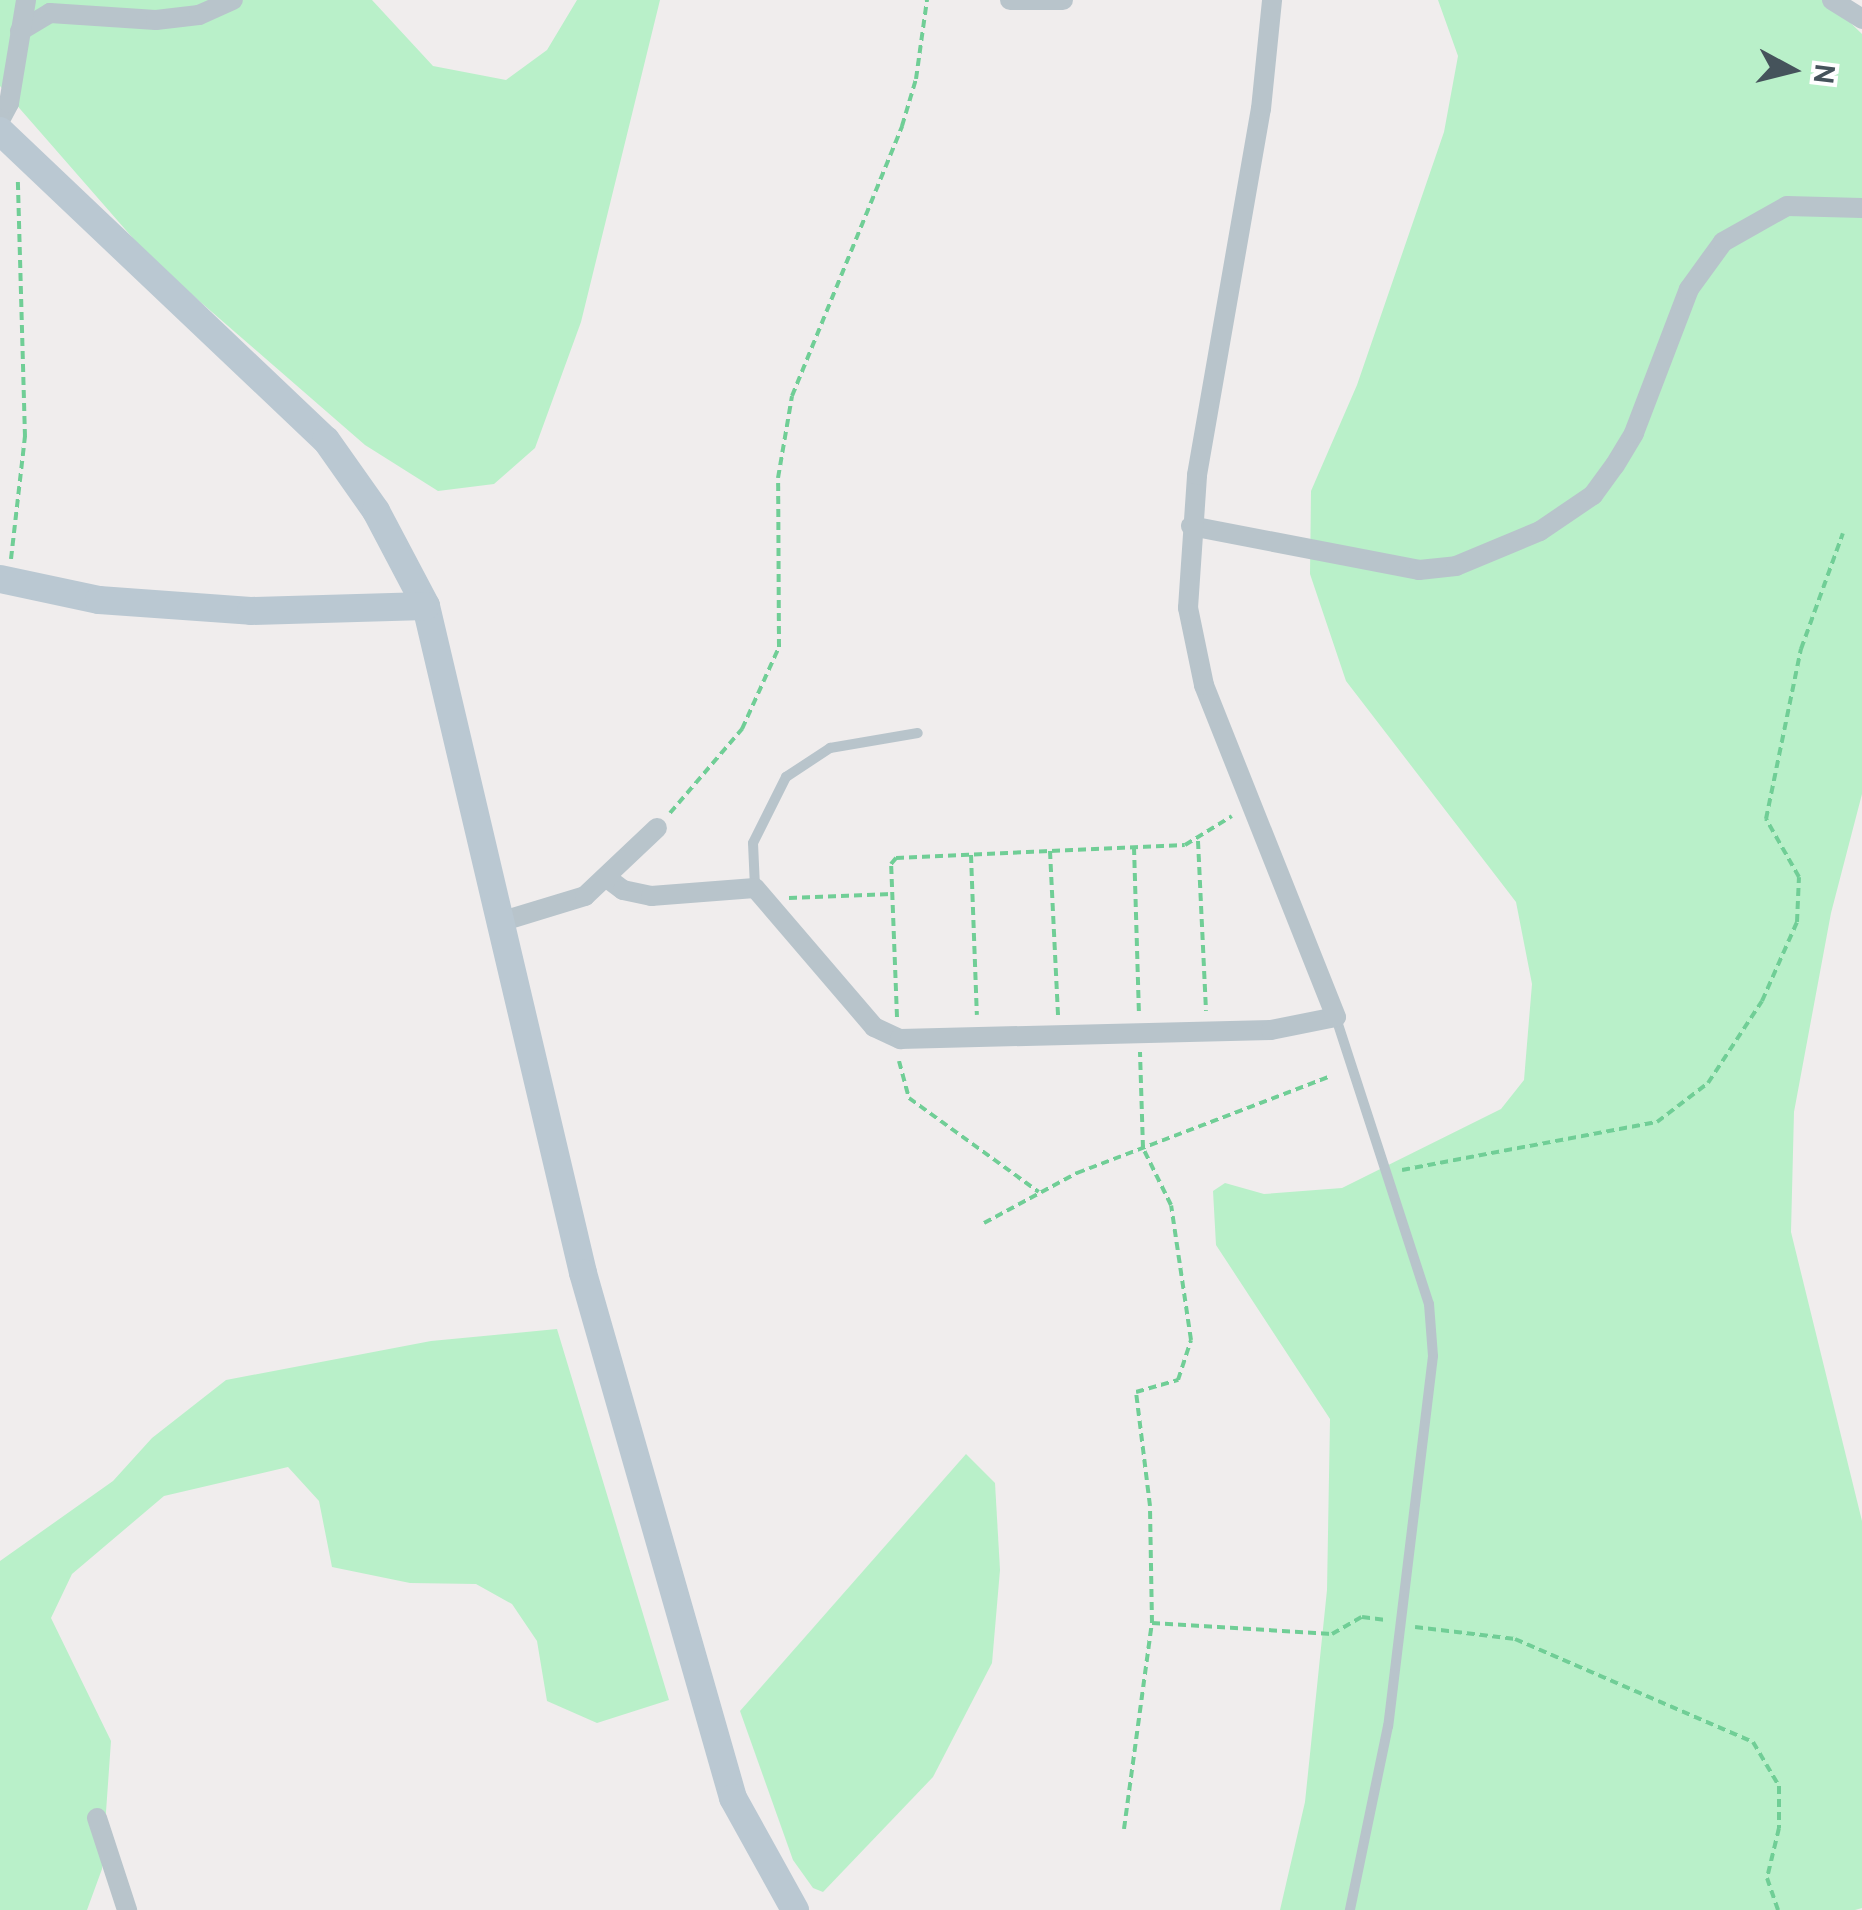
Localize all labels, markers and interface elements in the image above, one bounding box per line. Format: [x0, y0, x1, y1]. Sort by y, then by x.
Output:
north arrow [1742, 20, 1842, 120]
text: N [1803, 61, 1841, 86]

